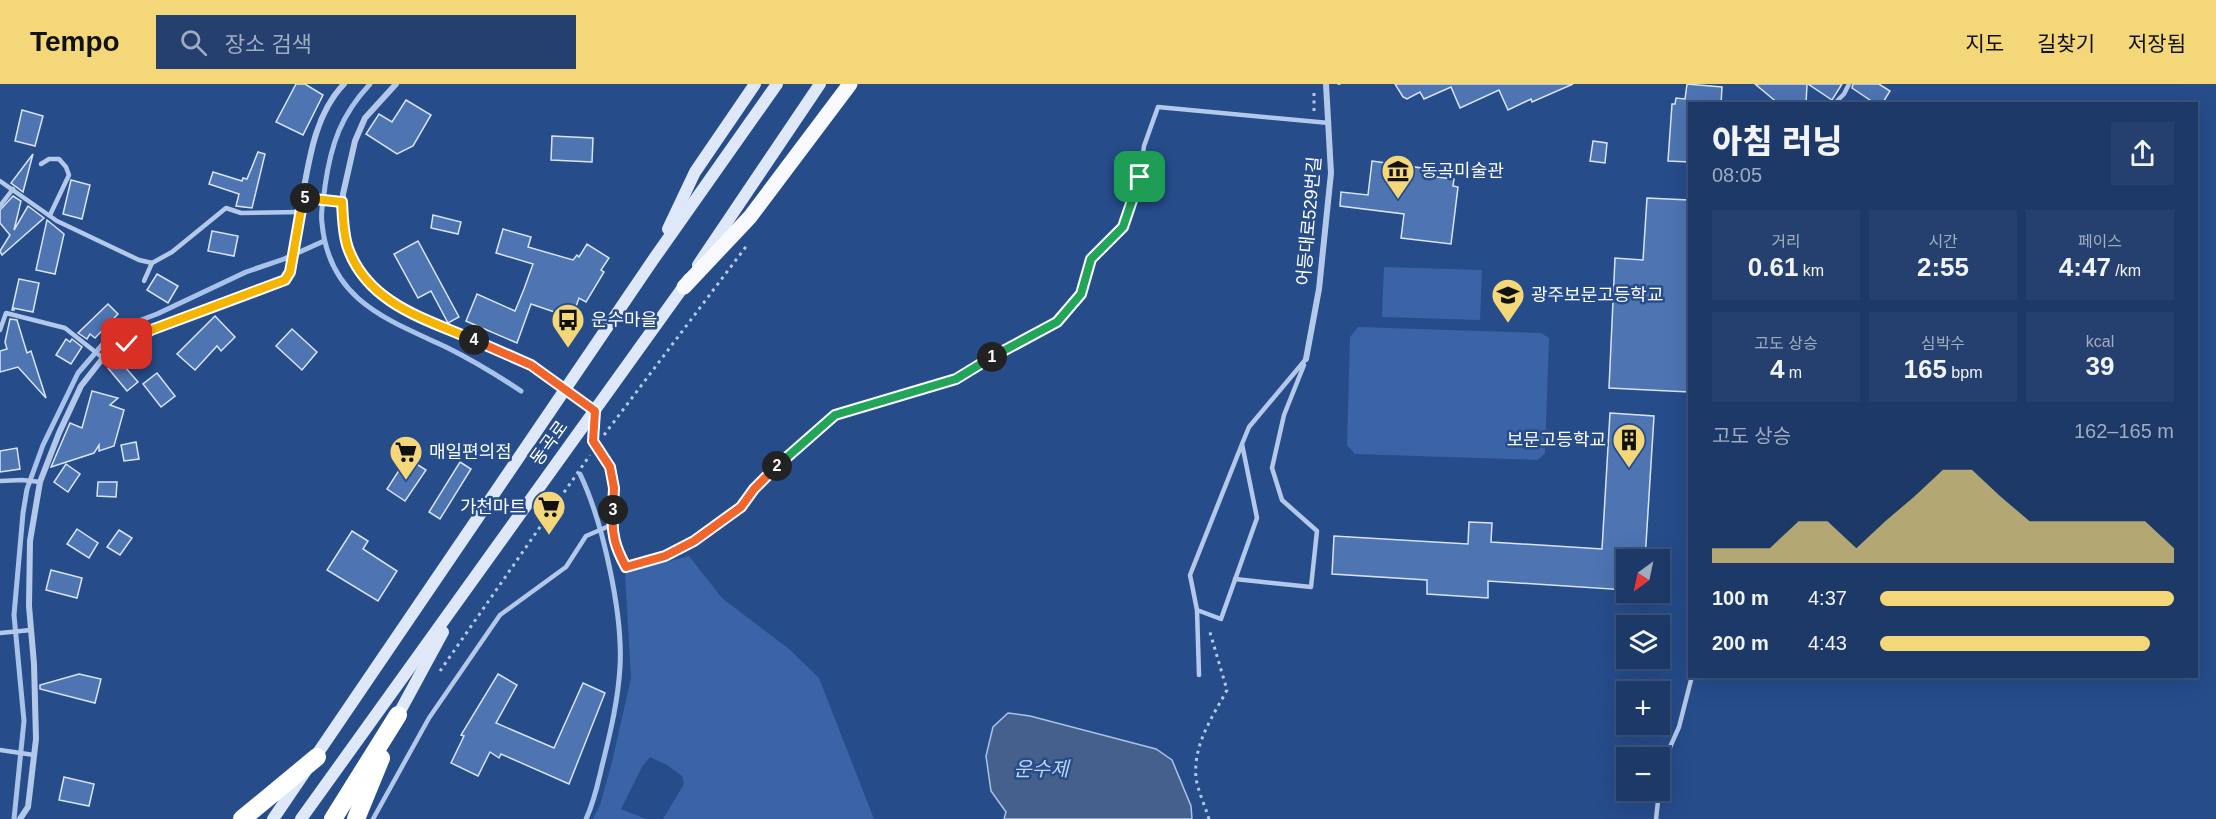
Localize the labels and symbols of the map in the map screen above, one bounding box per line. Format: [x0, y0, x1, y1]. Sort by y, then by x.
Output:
pin [1114, 151, 1165, 202]
museum icon: 동곡미술관 [1380, 153, 1416, 200]
street label: 어등대로529번길 [1293, 156, 1325, 286]
place label: 동곡미술관 [1421, 161, 1504, 181]
pin: 5 [290, 183, 320, 213]
school or university icon: 광주보문고등학교 [1490, 277, 1526, 324]
place label: 광주보문고등학교 [1531, 285, 1663, 305]
bus stop icon: 운수마을 [550, 302, 586, 349]
place label: 운수마을 [591, 310, 657, 330]
pin [101, 318, 152, 369]
pin: 4 [459, 325, 489, 355]
pin: 1 [977, 342, 1007, 372]
street label: 동곡로 [526, 417, 572, 469]
building icon: 보문고등학교 [1611, 422, 1647, 469]
place label: 보문고등학교 [1507, 430, 1606, 450]
supermarket icon: 매일편의점 [388, 434, 424, 481]
place label: 매일편의점 [429, 442, 512, 462]
pin: 2 [762, 451, 792, 481]
supermarket icon: 가천마트 [531, 489, 567, 536]
pin: 3 [598, 495, 628, 525]
place label: 가천마트 [460, 497, 526, 517]
north arrow [1616, 549, 1670, 603]
water label: 운수제 [1013, 758, 1071, 780]

